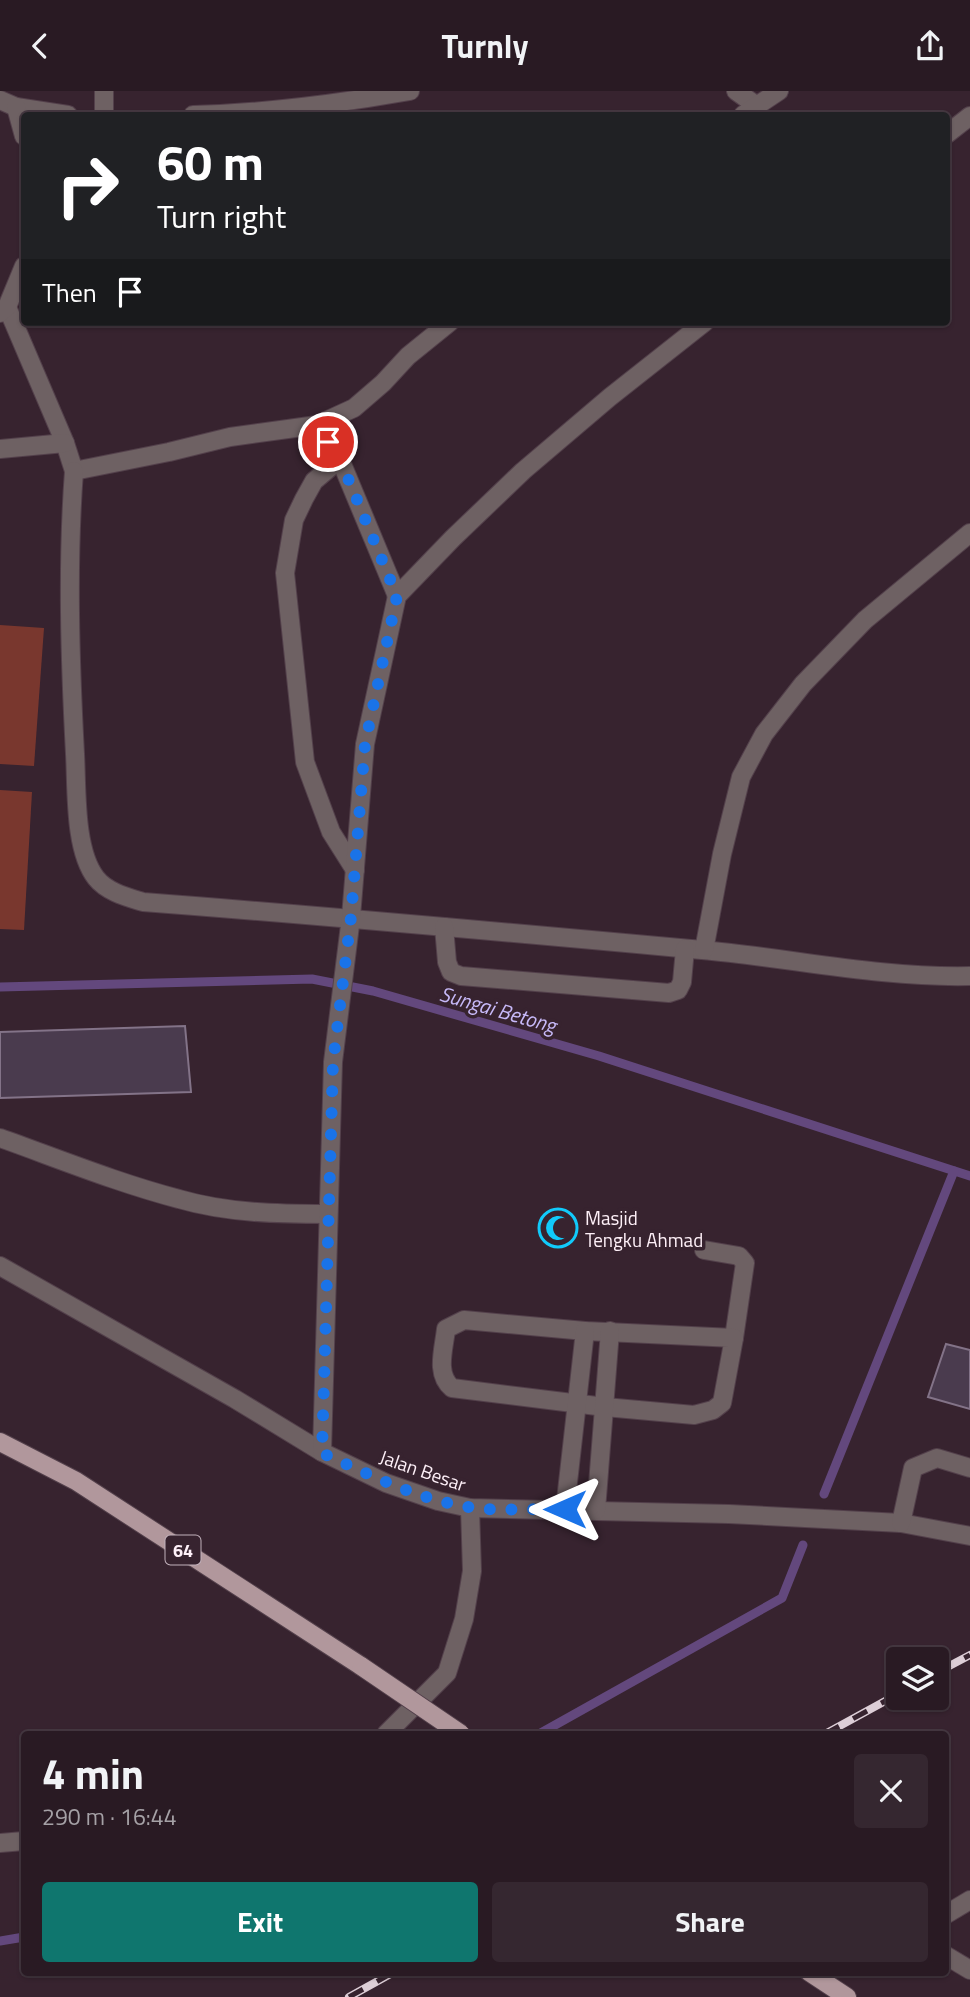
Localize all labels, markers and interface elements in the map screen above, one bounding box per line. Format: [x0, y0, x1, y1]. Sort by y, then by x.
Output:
text: Turnly [441, 22, 529, 70]
icon: back [21, 27, 59, 65]
icon: share [911, 27, 949, 65]
text: 60 m [157, 124, 264, 199]
icon: right [42, 140, 133, 231]
text: Turn right [157, 192, 286, 240]
text: Then [42, 273, 97, 312]
icon: arrive [111, 273, 149, 311]
pin [298, 412, 358, 472]
icon: arrive [309, 423, 347, 461]
water label: Sungai Betong [436, 977, 562, 1041]
place label: Masjid Tengku Ahmad [585, 1203, 703, 1254]
mosque icon: Masjid Tengku Ahmad [537, 1207, 579, 1249]
street label: Jalan Besar [376, 1442, 470, 1498]
position arrow [528, 1472, 602, 1546]
road number: 64 [166, 1535, 200, 1565]
map controls [886, 1647, 949, 1710]
button: layers [886, 1647, 949, 1710]
text: 4 min [42, 1741, 144, 1805]
button: close [854, 1754, 928, 1828]
text: 290 m · 16:44 [42, 1799, 177, 1834]
button: Exit [42, 1882, 478, 1962]
button: Share [492, 1882, 928, 1962]

